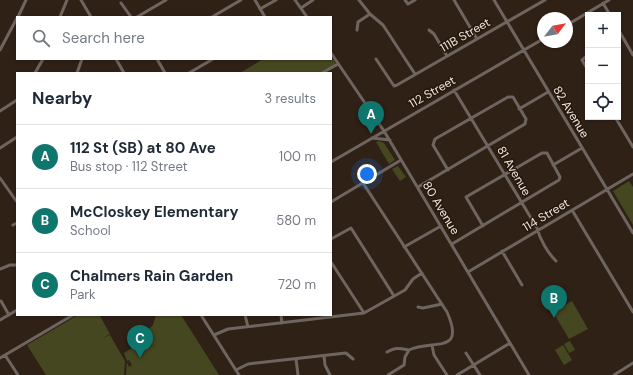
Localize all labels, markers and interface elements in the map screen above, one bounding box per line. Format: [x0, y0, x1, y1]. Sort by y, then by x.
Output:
north arrow [537, 12, 573, 48]
map controls [585, 12, 621, 120]
button: + [585, 12, 621, 48]
street label: 111B Street [437, 14, 493, 56]
search box [16, 16, 332, 60]
icon: search [30, 27, 52, 49]
text: Search here [62, 28, 145, 48]
button: − [585, 48, 621, 84]
street label: 112 Street [406, 72, 459, 112]
street label: 82 Avenue [549, 83, 593, 141]
button: locate [585, 84, 621, 120]
text: Nearby [32, 87, 92, 109]
text: 3 results [264, 90, 316, 107]
pin: A [358, 101, 384, 134]
text: 112 St (SB) at 80 Ave [70, 138, 216, 158]
street label: 81 Avenue [493, 143, 535, 199]
text: A [40, 148, 50, 165]
text: 100 m [279, 148, 316, 165]
text: Bus stop · 112 Street [70, 158, 188, 175]
your location [357, 164, 377, 184]
street label: 80 Avenue [419, 178, 463, 238]
street label: 114 Street [520, 195, 573, 235]
text: McCloskey Elementary [70, 202, 239, 222]
text: B [41, 212, 49, 229]
text: 580 m [276, 212, 316, 229]
text: School [70, 222, 111, 239]
text: Chalmers Rain Garden [70, 266, 233, 286]
text: C [40, 276, 50, 293]
text: 720 m [278, 276, 316, 293]
pin: B [541, 285, 567, 318]
text: Park [70, 286, 96, 303]
pin: C [127, 325, 153, 358]

